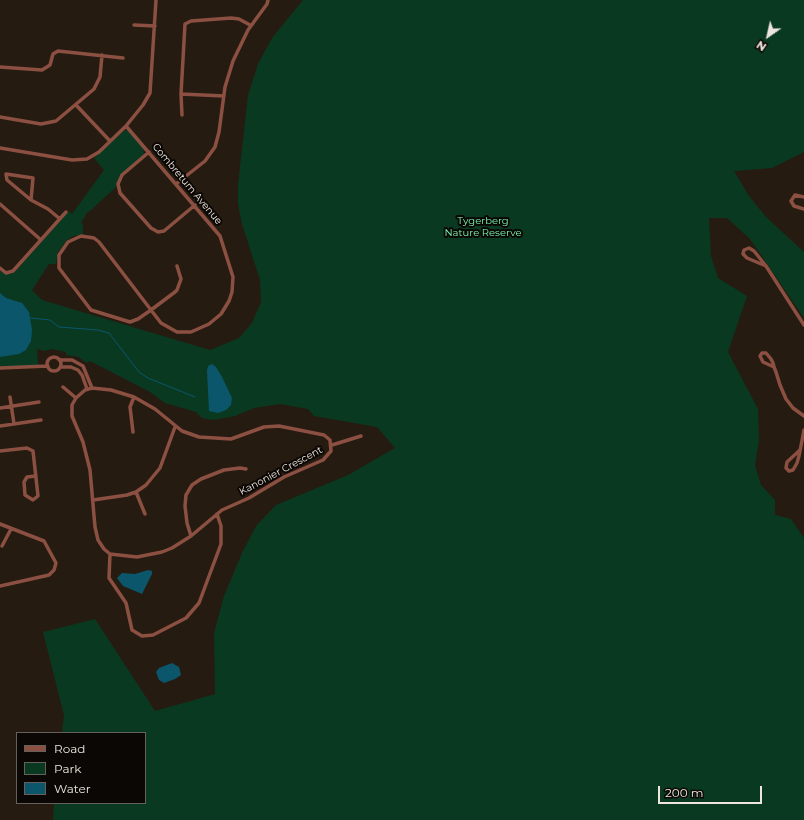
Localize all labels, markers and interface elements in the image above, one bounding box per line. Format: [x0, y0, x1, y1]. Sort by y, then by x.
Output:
north arrow [748, 16, 788, 56]
text: N [754, 38, 769, 54]
street label: Combretum Avenue [150, 141, 224, 227]
park label: Tygerberg Nature Reserve [444, 215, 522, 238]
street label: Kanonier Crescent [237, 444, 325, 498]
legend [16, 732, 146, 804]
text: Road [54, 741, 85, 756]
text: Park [54, 761, 81, 776]
scale bar [660, 778, 764, 804]
text: Water [54, 781, 90, 796]
text: 200 m [665, 785, 704, 800]

